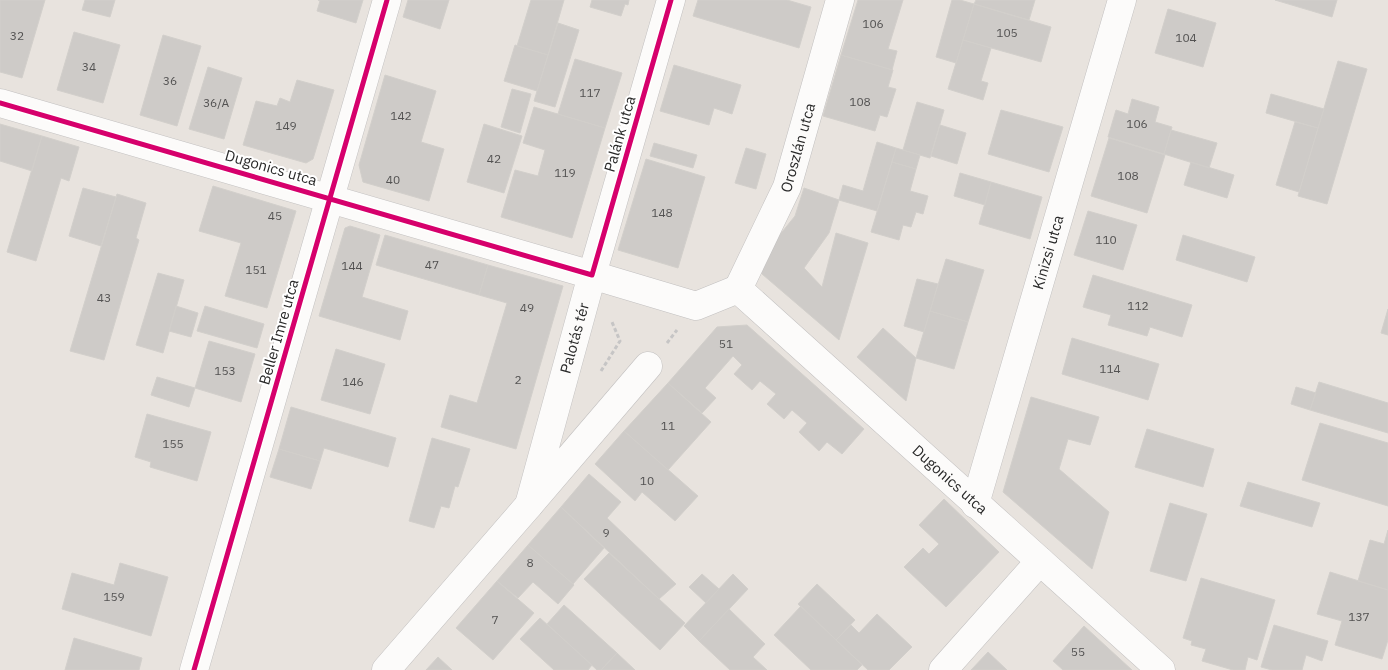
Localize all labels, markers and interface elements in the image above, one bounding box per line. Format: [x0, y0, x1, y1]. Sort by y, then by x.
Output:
house number: 106 [862, 16, 884, 31]
house number: 105 [996, 25, 1018, 40]
house number: 32 [10, 28, 24, 43]
house number: 104 [1175, 30, 1197, 45]
house number: 34 [82, 59, 96, 74]
house number: 36 [163, 73, 177, 88]
house number: 117 [579, 85, 601, 100]
street label: Palánk utca [600, 94, 639, 174]
house number: 108 [849, 94, 871, 109]
house number: 36/A [203, 95, 229, 110]
street label: Oroszlán utca [776, 101, 819, 194]
house number: 142 [390, 108, 412, 123]
house number: 106 [1126, 116, 1148, 131]
house number: 149 [275, 118, 297, 133]
street label: Dugonics utca [223, 145, 319, 190]
house number: 42 [487, 151, 501, 166]
house number: 119 [554, 165, 576, 180]
house number: 108 [1117, 168, 1139, 183]
house number: 40 [386, 172, 400, 187]
house number: 148 [651, 205, 673, 220]
house number: 45 [268, 208, 282, 223]
street label: Kinizsi utca [1028, 213, 1068, 292]
house number: 110 [1095, 232, 1117, 247]
house number: 47 [425, 257, 439, 272]
house number: 144 [341, 258, 363, 273]
house number: 151 [245, 262, 267, 277]
street label: Beller Imre utca [254, 277, 303, 387]
house number: 43 [97, 290, 111, 305]
house number: 112 [1127, 298, 1149, 313]
house number: 49 [520, 300, 534, 315]
street label: Palotás tér [555, 300, 593, 376]
house number: 51 [719, 336, 733, 351]
house number: 114 [1099, 361, 1121, 376]
house number: 153 [214, 363, 236, 378]
house number: 2 [514, 372, 522, 387]
house number: 146 [342, 374, 364, 389]
house number: 11 [661, 418, 675, 433]
house number: 155 [162, 436, 184, 451]
street label: Dugonics utca [908, 441, 992, 518]
house number: 10 [640, 473, 654, 488]
house number: 9 [602, 525, 610, 540]
house number: 8 [526, 555, 534, 570]
house number: 159 [103, 589, 125, 604]
house number: 137 [1348, 609, 1370, 624]
house number: 7 [491, 612, 499, 627]
house number: 55 [1071, 644, 1085, 659]

